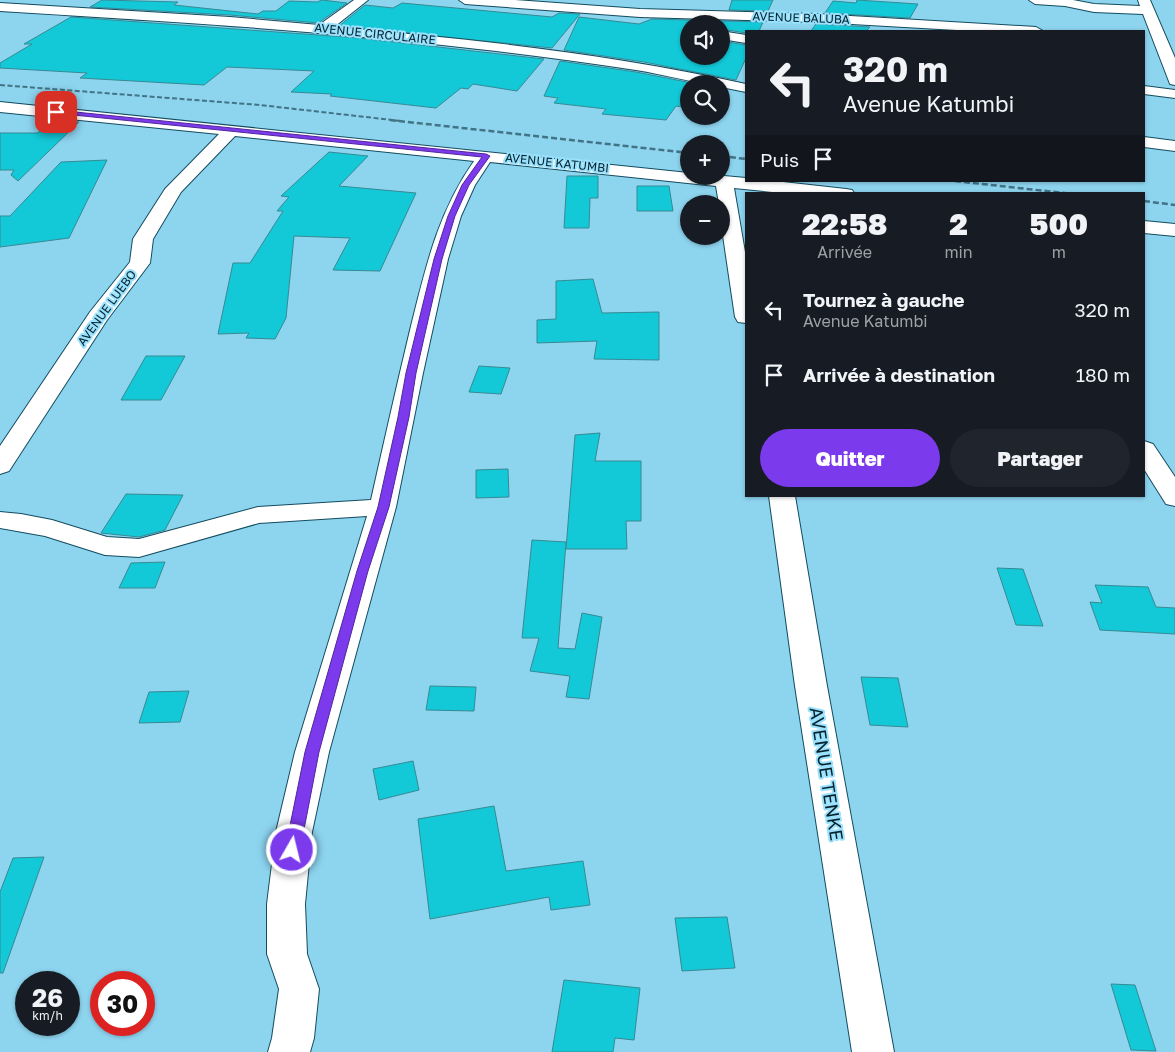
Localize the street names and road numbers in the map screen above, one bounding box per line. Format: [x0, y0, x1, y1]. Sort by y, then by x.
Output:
street label: AVENUE BALUBA [752, 8, 850, 27]
street label: AVENUE CIRCULAIRE [314, 20, 437, 47]
street label: AVENUE KATUMBI [504, 150, 610, 175]
street label: AVENUE LUEBO [74, 267, 139, 349]
street label: AVENUE TENKE [806, 705, 848, 842]

